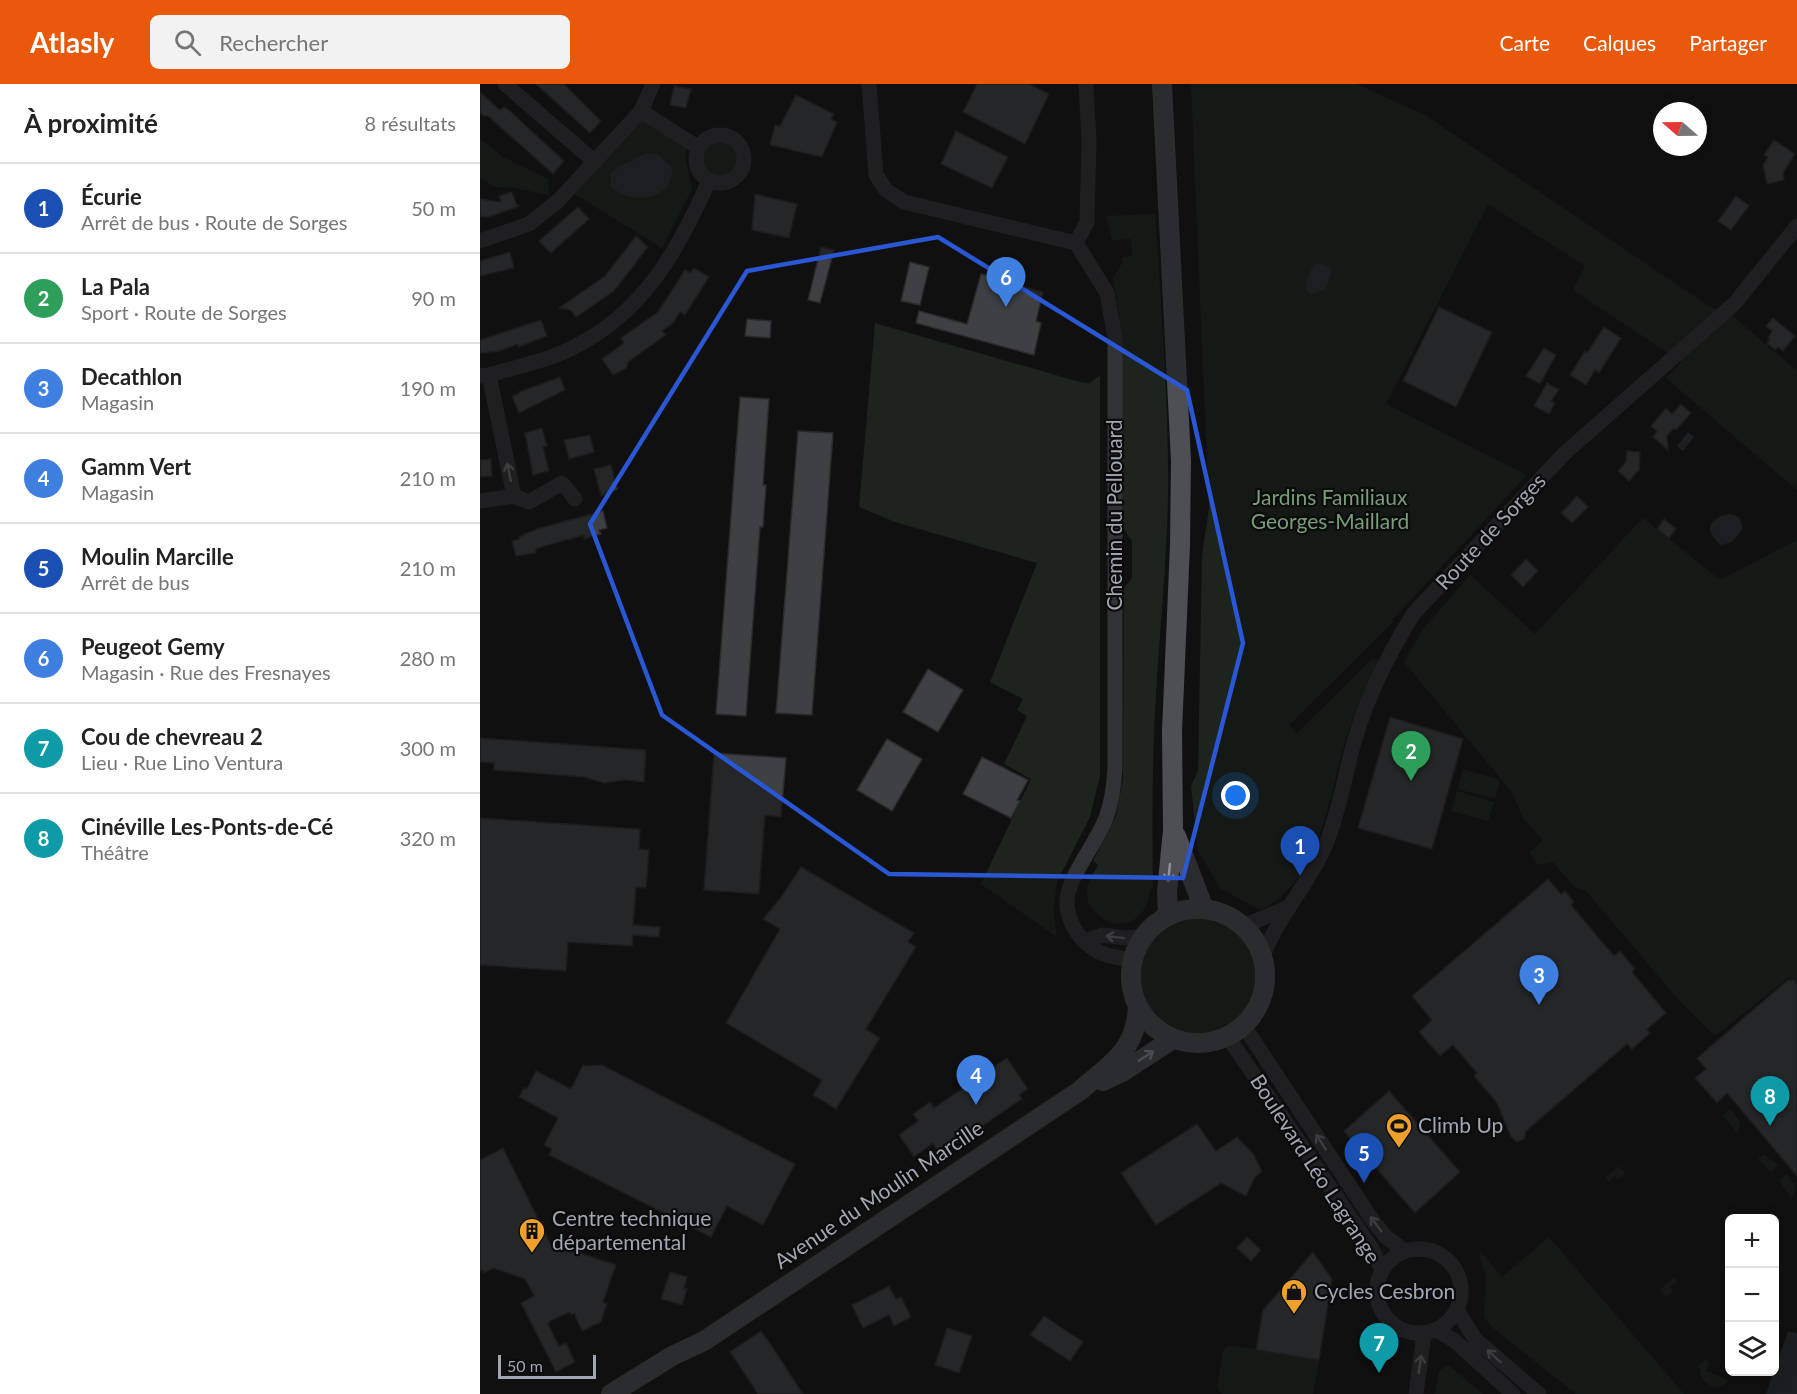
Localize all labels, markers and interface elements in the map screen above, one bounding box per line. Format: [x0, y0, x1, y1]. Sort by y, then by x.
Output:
search box [150, 15, 570, 69]
text: Atlasly [30, 25, 114, 59]
icon: search [171, 26, 204, 59]
text: Rechercher [219, 29, 328, 56]
text: Carte [1499, 30, 1550, 55]
text: Calques [1583, 30, 1656, 55]
text: Partager [1689, 30, 1767, 55]
north arrow [1653, 102, 1707, 156]
text: À proximité [24, 107, 158, 139]
text: 8 résultats [365, 111, 456, 135]
text: Écurie [81, 183, 142, 210]
text: 1 [38, 196, 49, 220]
text: 50 m [411, 196, 456, 220]
text: Arrêt de bus · Route de Sorges [81, 210, 347, 234]
pin: 6 [986, 258, 1026, 307]
text: La Pala [81, 273, 150, 300]
text: 2 [38, 286, 49, 310]
text: 90 m [411, 286, 456, 310]
text: Sport · Route de Sorges [81, 300, 287, 324]
text: Decathlon [81, 363, 182, 390]
text: 3 [38, 376, 49, 400]
text: 190 m [400, 376, 456, 400]
text: Magasin [81, 390, 154, 414]
street label: Chemin du Pellouard [1101, 419, 1126, 611]
text: Gamm Vert [81, 453, 191, 480]
one-way arrow [503, 463, 514, 483]
text: 4 [38, 466, 49, 490]
text: 210 m [400, 466, 456, 490]
street label: Route de Sorges [1430, 468, 1550, 594]
text: Magasin [81, 480, 154, 504]
park label: Jardins Familiaux Georges-Maillard [1251, 484, 1409, 533]
text: Moulin Marcille [81, 543, 234, 570]
text: 5 [38, 556, 49, 580]
text: 210 m [400, 556, 456, 580]
text: Arrêt de bus [81, 570, 189, 594]
text: Peugeot Gemy [81, 633, 225, 660]
text: 6 [38, 646, 49, 670]
text: 280 m [400, 646, 456, 670]
text: Magasin · Rue des Fresnayes [81, 660, 331, 684]
text: Cou de chevreau 2 [81, 723, 263, 750]
pin: 2 [1392, 732, 1430, 781]
text: 7 [38, 736, 49, 760]
text: 300 m [400, 736, 456, 760]
text: Lieu · Rue Lino Ventura [81, 750, 283, 774]
your location [1221, 781, 1250, 810]
text: Cinéville Les-Ponts-de-Cé [81, 813, 333, 840]
text: 8 [38, 826, 49, 850]
text: 320 m [400, 826, 456, 850]
pin: 1 [1280, 826, 1320, 876]
text: Théâtre [81, 840, 149, 864]
one-way arrow [1163, 863, 1174, 883]
one-way arrow [1105, 931, 1125, 942]
pin: 3 [1520, 956, 1558, 1005]
one-way arrow [1138, 1050, 1154, 1062]
pin: 4 [956, 1056, 996, 1105]
street label: Boulevard Léo Lagrange [1246, 1069, 1387, 1267]
pin: 8 [1750, 1076, 1790, 1126]
sports icon: Climb Up [1384, 1111, 1414, 1149]
place label: Climb Up [1418, 1112, 1503, 1137]
street label: Avenue du Moulin Marcille [769, 1114, 987, 1273]
one-way arrow [1315, 1134, 1327, 1151]
pin: 5 [1344, 1134, 1384, 1183]
place label: Centre technique départemental [552, 1205, 711, 1254]
map controls [1725, 1214, 1779, 1376]
button: + [1725, 1214, 1779, 1268]
building icon: Centre technique départemental [517, 1216, 547, 1254]
one-way arrow [1370, 1216, 1383, 1232]
button: − [1725, 1268, 1779, 1322]
shop icon: Cycles Cesbron [1279, 1277, 1309, 1315]
place label: Cycles Cesbron [1314, 1278, 1455, 1303]
button: layers [1725, 1322, 1779, 1376]
pin: 7 [1360, 1324, 1398, 1373]
one-way arrow [1487, 1349, 1502, 1363]
scale bar [498, 1352, 596, 1380]
one-way arrow [1415, 1354, 1426, 1374]
text: 50 m [507, 1356, 543, 1375]

